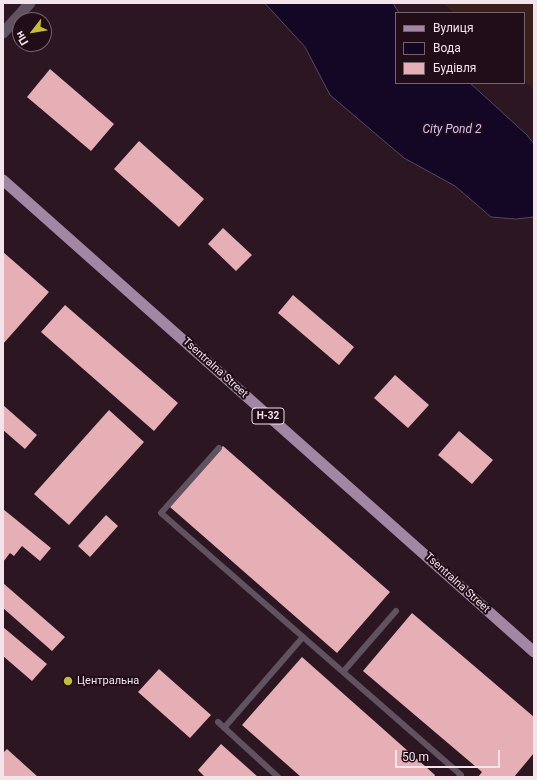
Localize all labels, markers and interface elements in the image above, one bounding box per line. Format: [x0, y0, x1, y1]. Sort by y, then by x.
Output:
north arrow [12, 12, 52, 52]
legend [395, 12, 525, 84]
text: Вулиця [433, 21, 474, 35]
text: Пн [13, 29, 31, 47]
text: Вода [433, 41, 461, 55]
text: Будівля [433, 61, 476, 75]
water label: City Pond 2 [422, 123, 482, 137]
street label: Tsentralna Street [180, 335, 250, 401]
road number: Н-32 [252, 408, 284, 424]
street label: Tsentralna Street [422, 550, 492, 616]
place label: Центральна [77, 674, 139, 688]
marker: Центральна [62, 675, 74, 687]
scale bar [397, 742, 502, 768]
text: 50 m [402, 750, 429, 764]

